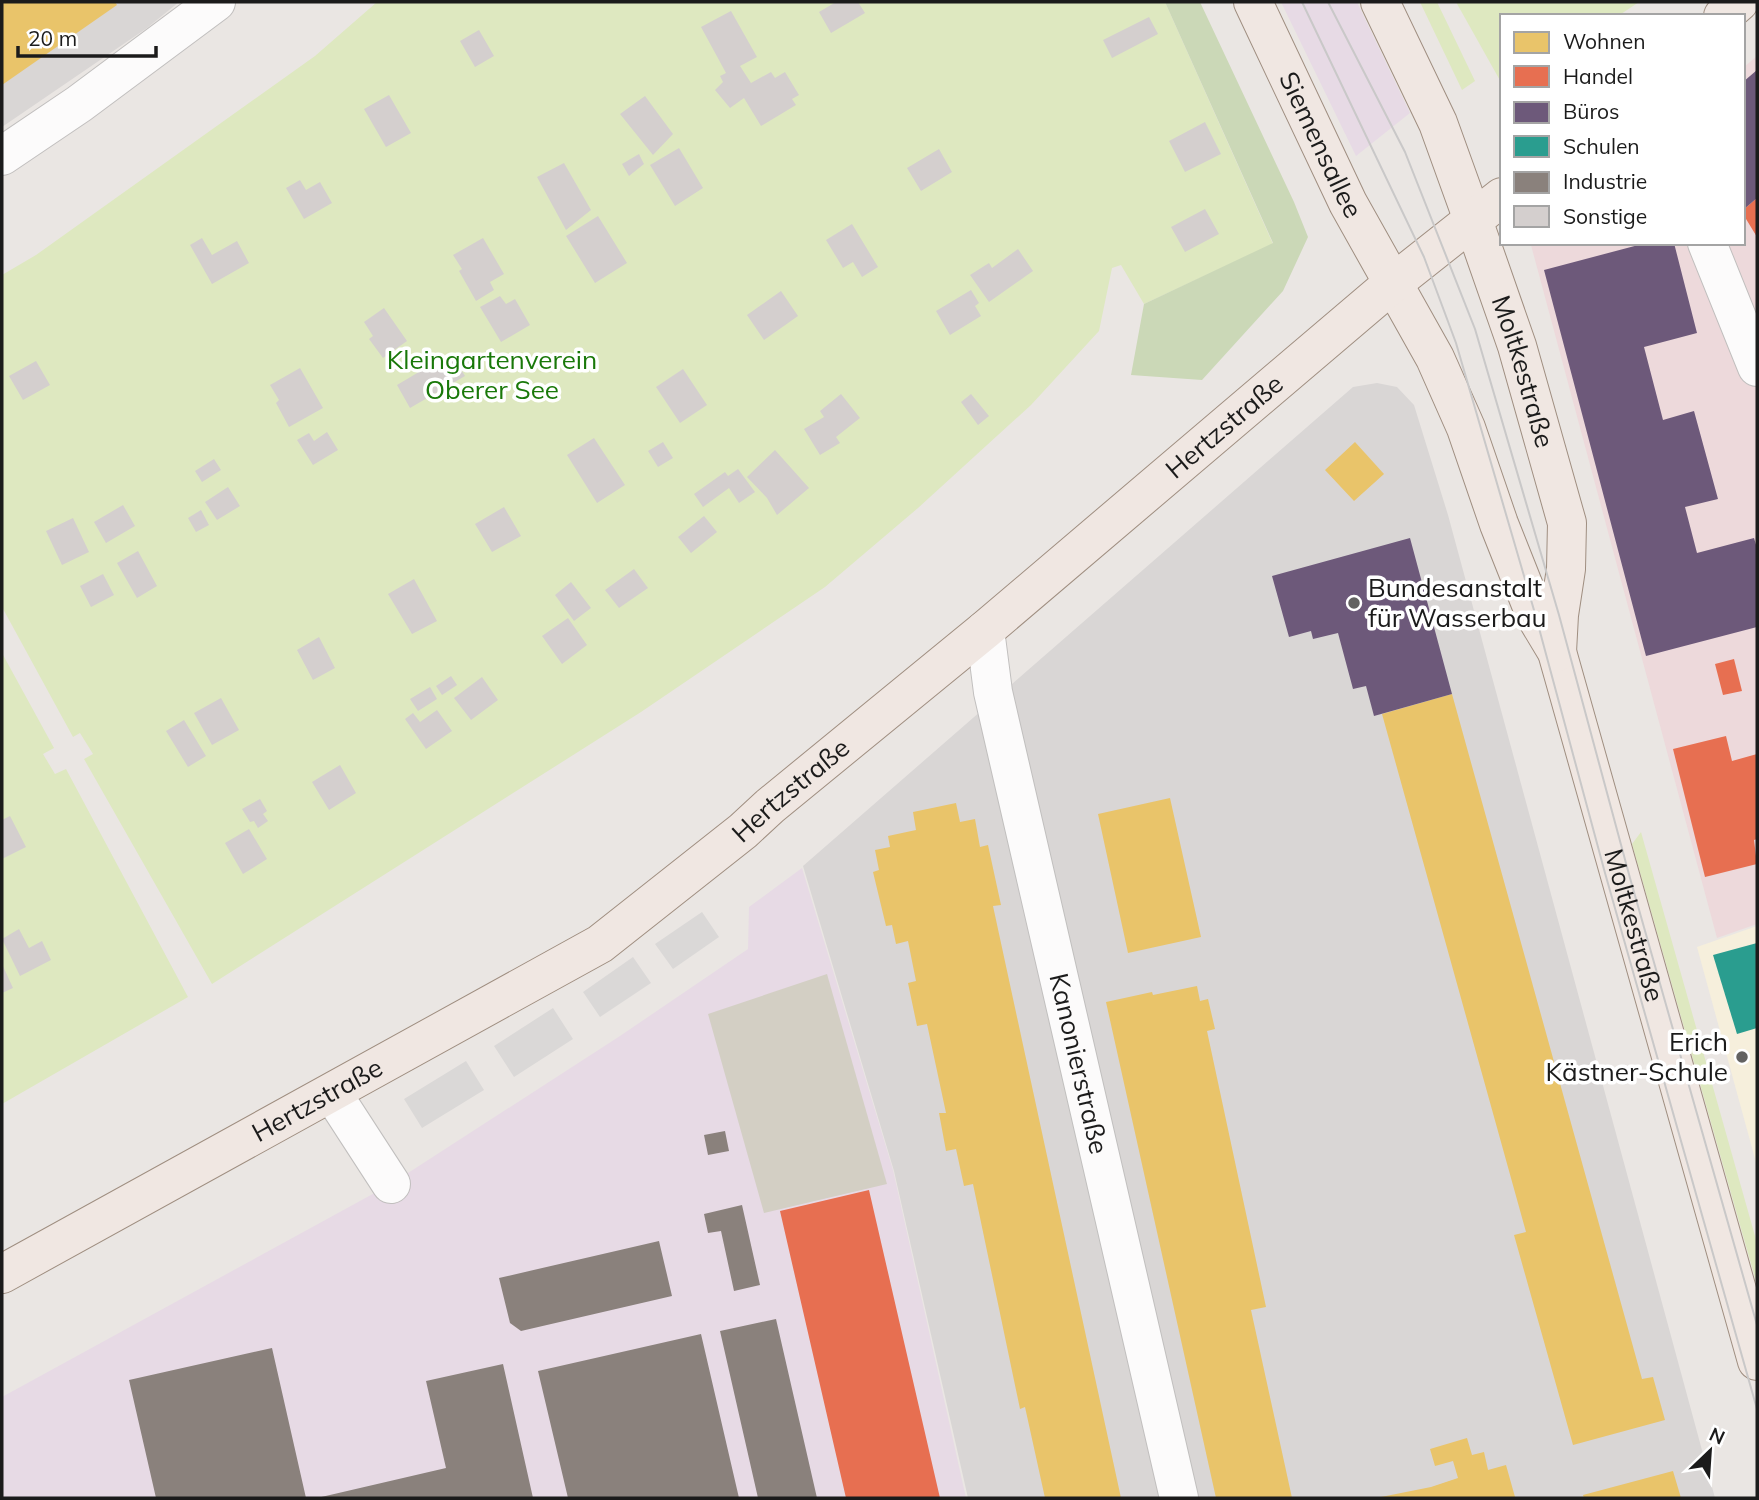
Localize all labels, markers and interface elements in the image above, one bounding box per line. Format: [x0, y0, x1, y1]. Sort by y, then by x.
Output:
scale bar [18, 14, 156, 58]
legend [1500, 14, 1745, 245]
text: 20 m [28, 25, 77, 51]
text: Wohnen [1563, 28, 1645, 54]
text: Handel [1563, 63, 1633, 89]
street label: Siemensallee [1272, 66, 1370, 224]
text: Büros [1563, 98, 1619, 124]
text: Schulen [1563, 133, 1640, 159]
text: Industrie [1563, 168, 1647, 194]
text: Sonstige [1563, 203, 1647, 229]
street label: Moltkestraße [1485, 291, 1562, 451]
park label: Kleingartenverein Oberer See [387, 343, 597, 406]
street label: Hertzstraße [1158, 367, 1290, 485]
place label: Bundesanstalt für Wasserbau [1368, 571, 1547, 634]
marker: Bundesanstalt für Wasserbau [1346, 595, 1362, 611]
street label: Hertzstraße [725, 731, 856, 849]
street label: Moltkestraße [1597, 845, 1672, 1005]
street label: Kanonierstraße [1042, 970, 1116, 1157]
place label: Erich Kästner-Schule [1546, 1025, 1728, 1088]
marker: Erich Kästner-Schule [1734, 1049, 1750, 1065]
street label: Hertzstraße [246, 1050, 388, 1149]
north arrow [1675, 1416, 1745, 1486]
text: N [1706, 1422, 1729, 1450]

